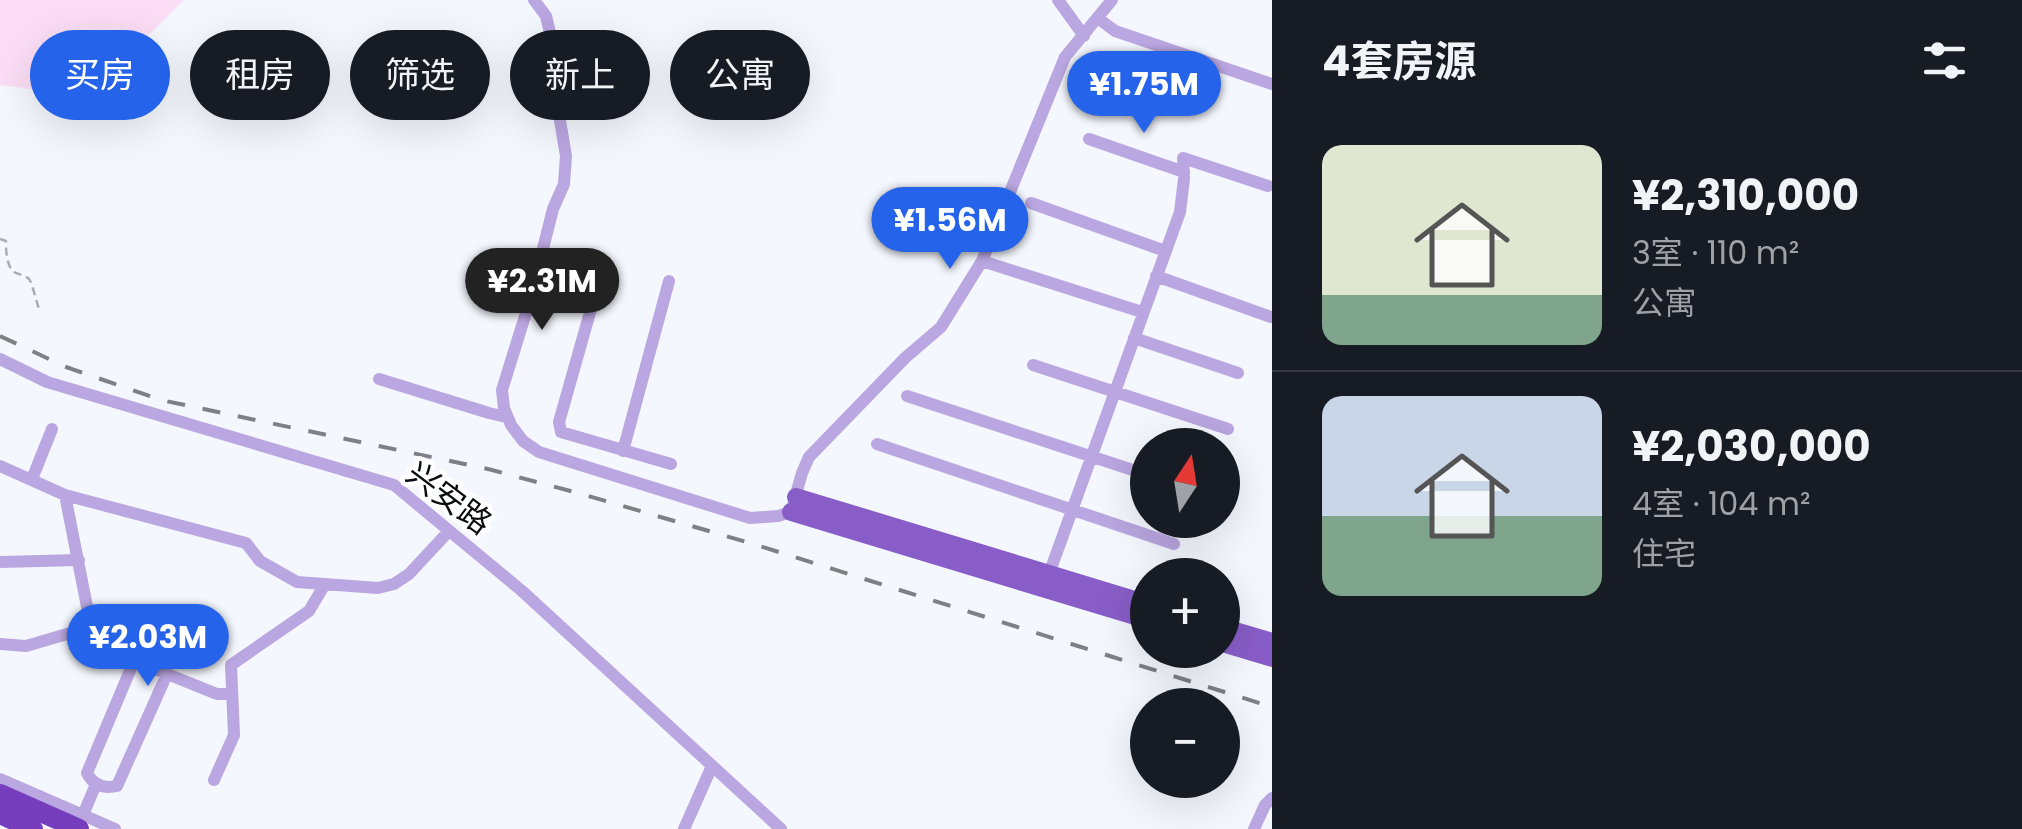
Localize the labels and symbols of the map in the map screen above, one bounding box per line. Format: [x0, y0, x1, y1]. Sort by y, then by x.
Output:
pin: ¥1.75M [1063, 51, 1225, 136]
pin: ¥1.56M [869, 187, 1031, 272]
pin: ¥2.31M [461, 248, 623, 333]
north arrow [1130, 428, 1240, 538]
street label: 兴安路 [397, 451, 501, 544]
pin: ¥2.03M [67, 604, 229, 689]

